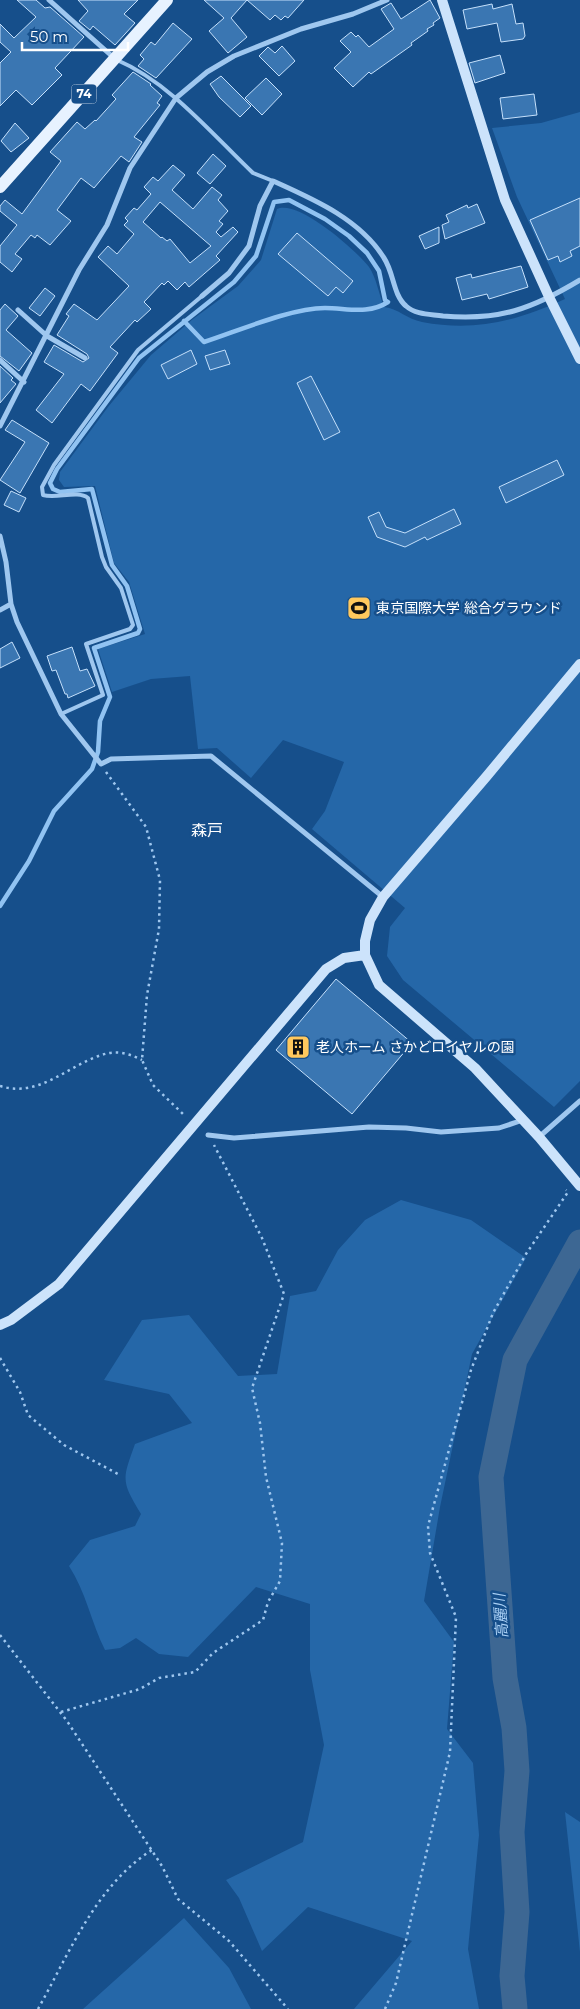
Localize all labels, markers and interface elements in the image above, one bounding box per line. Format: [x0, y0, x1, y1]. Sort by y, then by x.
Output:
scale bar [22, 20, 129, 52]
text: 50 m [30, 27, 68, 46]
road number: 74 [72, 85, 96, 104]
sports icon: 東京国際大学 総合グラウンド [346, 595, 372, 621]
place label: 東京国際大学 総合グラウンド [376, 599, 562, 617]
district label: 森戸 [191, 821, 223, 840]
building icon: 老人ホーム さかどロイヤルの園 [285, 1034, 311, 1060]
place label: 老人ホーム さかどロイヤルの園 [316, 1038, 515, 1056]
water label: 高麗川 [489, 1591, 512, 1639]

